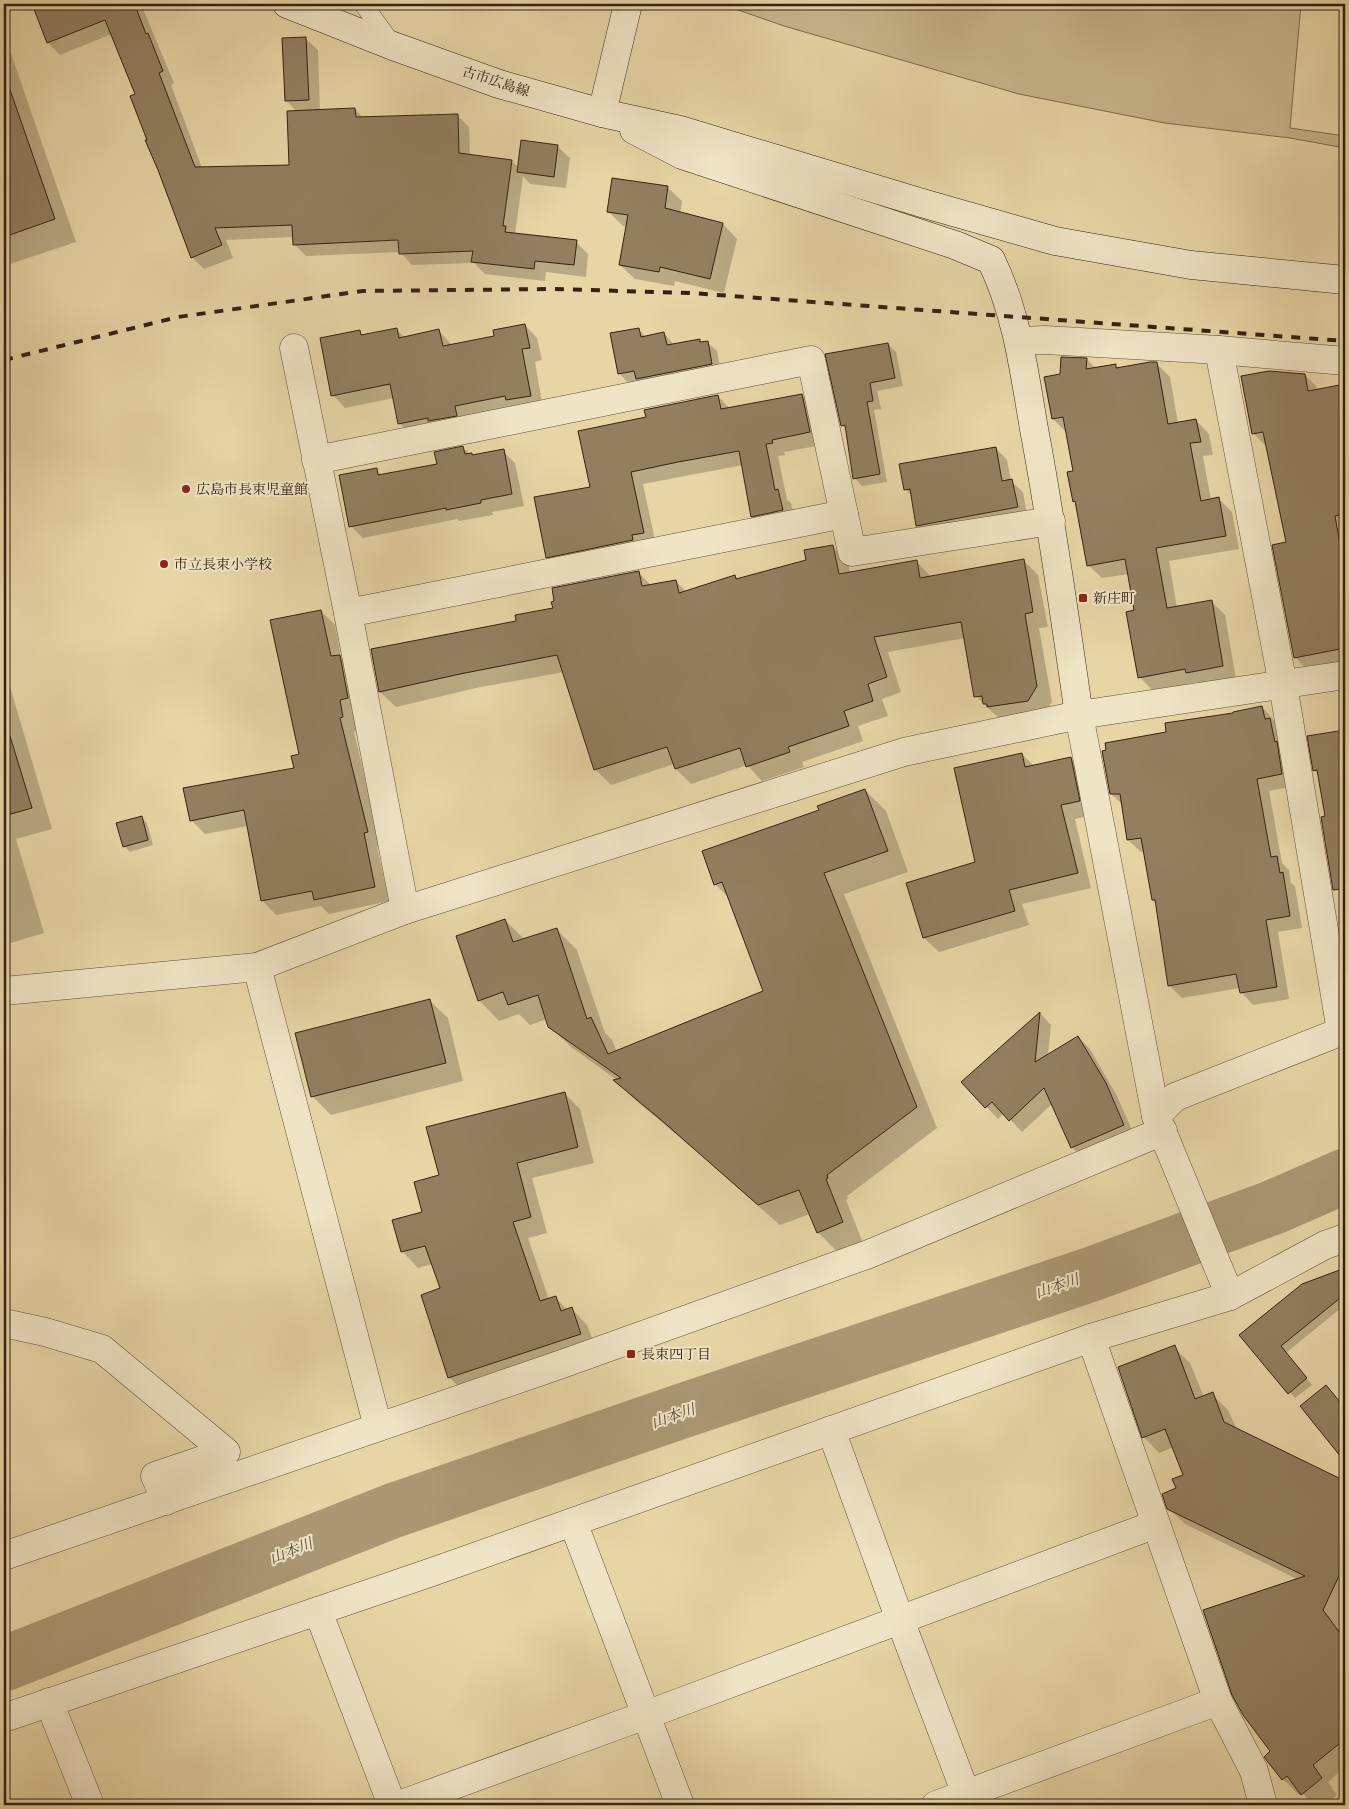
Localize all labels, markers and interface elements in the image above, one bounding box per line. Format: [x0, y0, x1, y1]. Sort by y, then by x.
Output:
street label: 古市広島線 [460, 62, 532, 101]
place label: 広島市長束児童館 [196, 480, 308, 499]
marker: 広島市長束児童館 [180, 483, 192, 495]
place label: 市立長束小学校 [174, 555, 272, 574]
marker: 市立長束小学校 [158, 558, 170, 570]
place label: 新庄町 [1093, 589, 1135, 608]
marker: 新庄町 [1077, 592, 1089, 604]
water label: 山本川 [1032, 1269, 1083, 1303]
place label: 長束四丁目 [641, 1345, 711, 1364]
marker: 長束四丁目 [625, 1348, 637, 1360]
water label: 山本川 [648, 1399, 699, 1433]
water label: 山本川 [266, 1533, 317, 1569]

